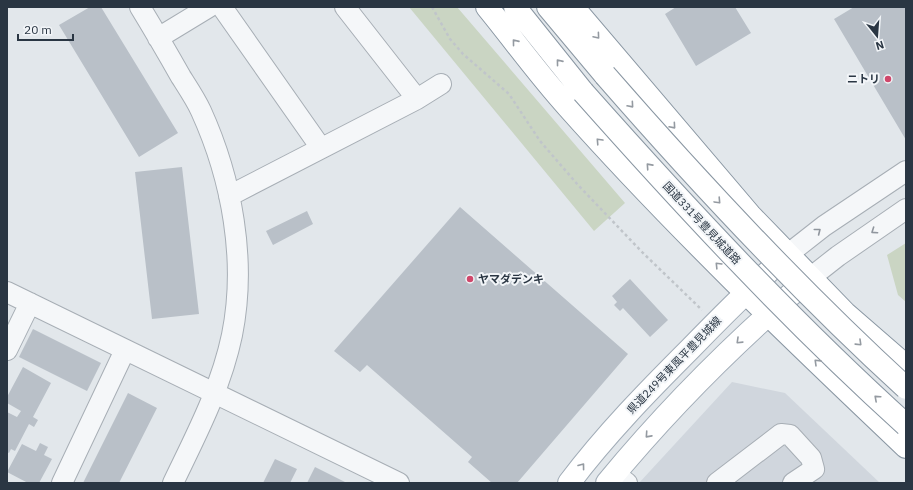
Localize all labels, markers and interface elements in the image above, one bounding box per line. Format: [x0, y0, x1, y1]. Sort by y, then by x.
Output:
scale bar [18, 16, 73, 42]
north arrow [857, 16, 897, 56]
text: 20 m [24, 22, 52, 37]
one-way arrow [592, 31, 599, 38]
text: N [874, 38, 886, 53]
one-way arrow [513, 40, 520, 47]
one-way arrow [557, 59, 564, 66]
place label: ニトリ [847, 72, 880, 86]
marker: ニトリ [883, 74, 893, 84]
one-way arrow [626, 100, 633, 107]
one-way arrow [669, 121, 676, 128]
one-way arrow [597, 139, 604, 146]
one-way arrow [646, 163, 654, 171]
street label: 国道331号豊見城道路 [660, 179, 744, 267]
one-way arrow [714, 196, 721, 204]
one-way arrow [871, 226, 878, 234]
one-way arrow [814, 229, 821, 236]
one-way arrow [716, 262, 723, 270]
place label: ヤマダデンキ [478, 272, 544, 286]
marker: ヤマダデンキ [465, 274, 475, 284]
street label: 県道249号東風平豊見城線 [624, 313, 724, 417]
one-way arrow [736, 337, 744, 344]
one-way arrow [854, 339, 861, 346]
one-way arrow [814, 359, 822, 367]
one-way arrow [874, 396, 882, 403]
one-way arrow [646, 430, 653, 437]
one-way arrow [577, 463, 584, 470]

